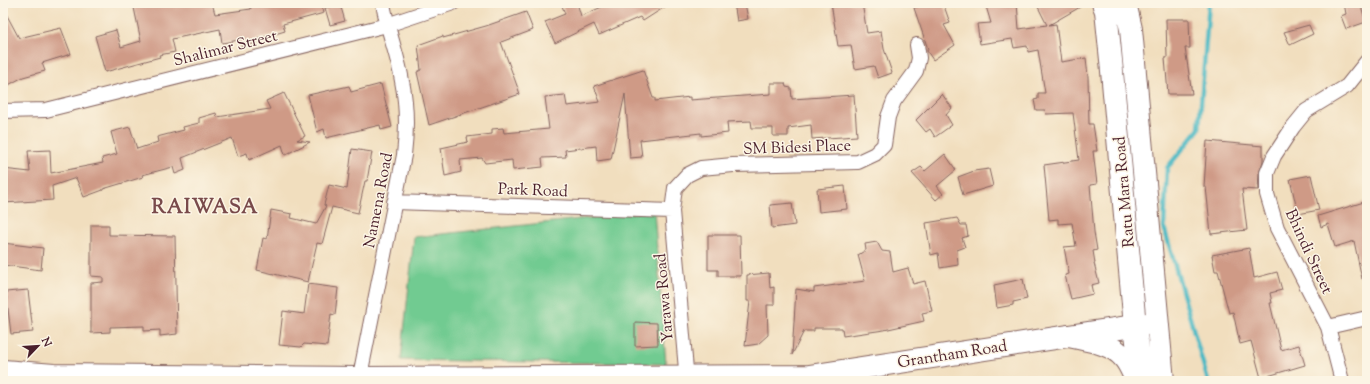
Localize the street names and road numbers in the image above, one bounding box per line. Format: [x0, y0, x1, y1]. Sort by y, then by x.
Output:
street label: Shalimar Street [171, 25, 281, 73]
street label: SM Bidesi Place [743, 135, 851, 162]
street label: Ratu Mara Road [1109, 135, 1142, 248]
street label: Namena Road [359, 151, 400, 250]
street label: Park Road [498, 179, 568, 204]
street label: Bhindi Street [1278, 206, 1338, 299]
street label: Yarawa Road [650, 252, 681, 343]
street label: Grantham Road [896, 335, 1009, 375]

